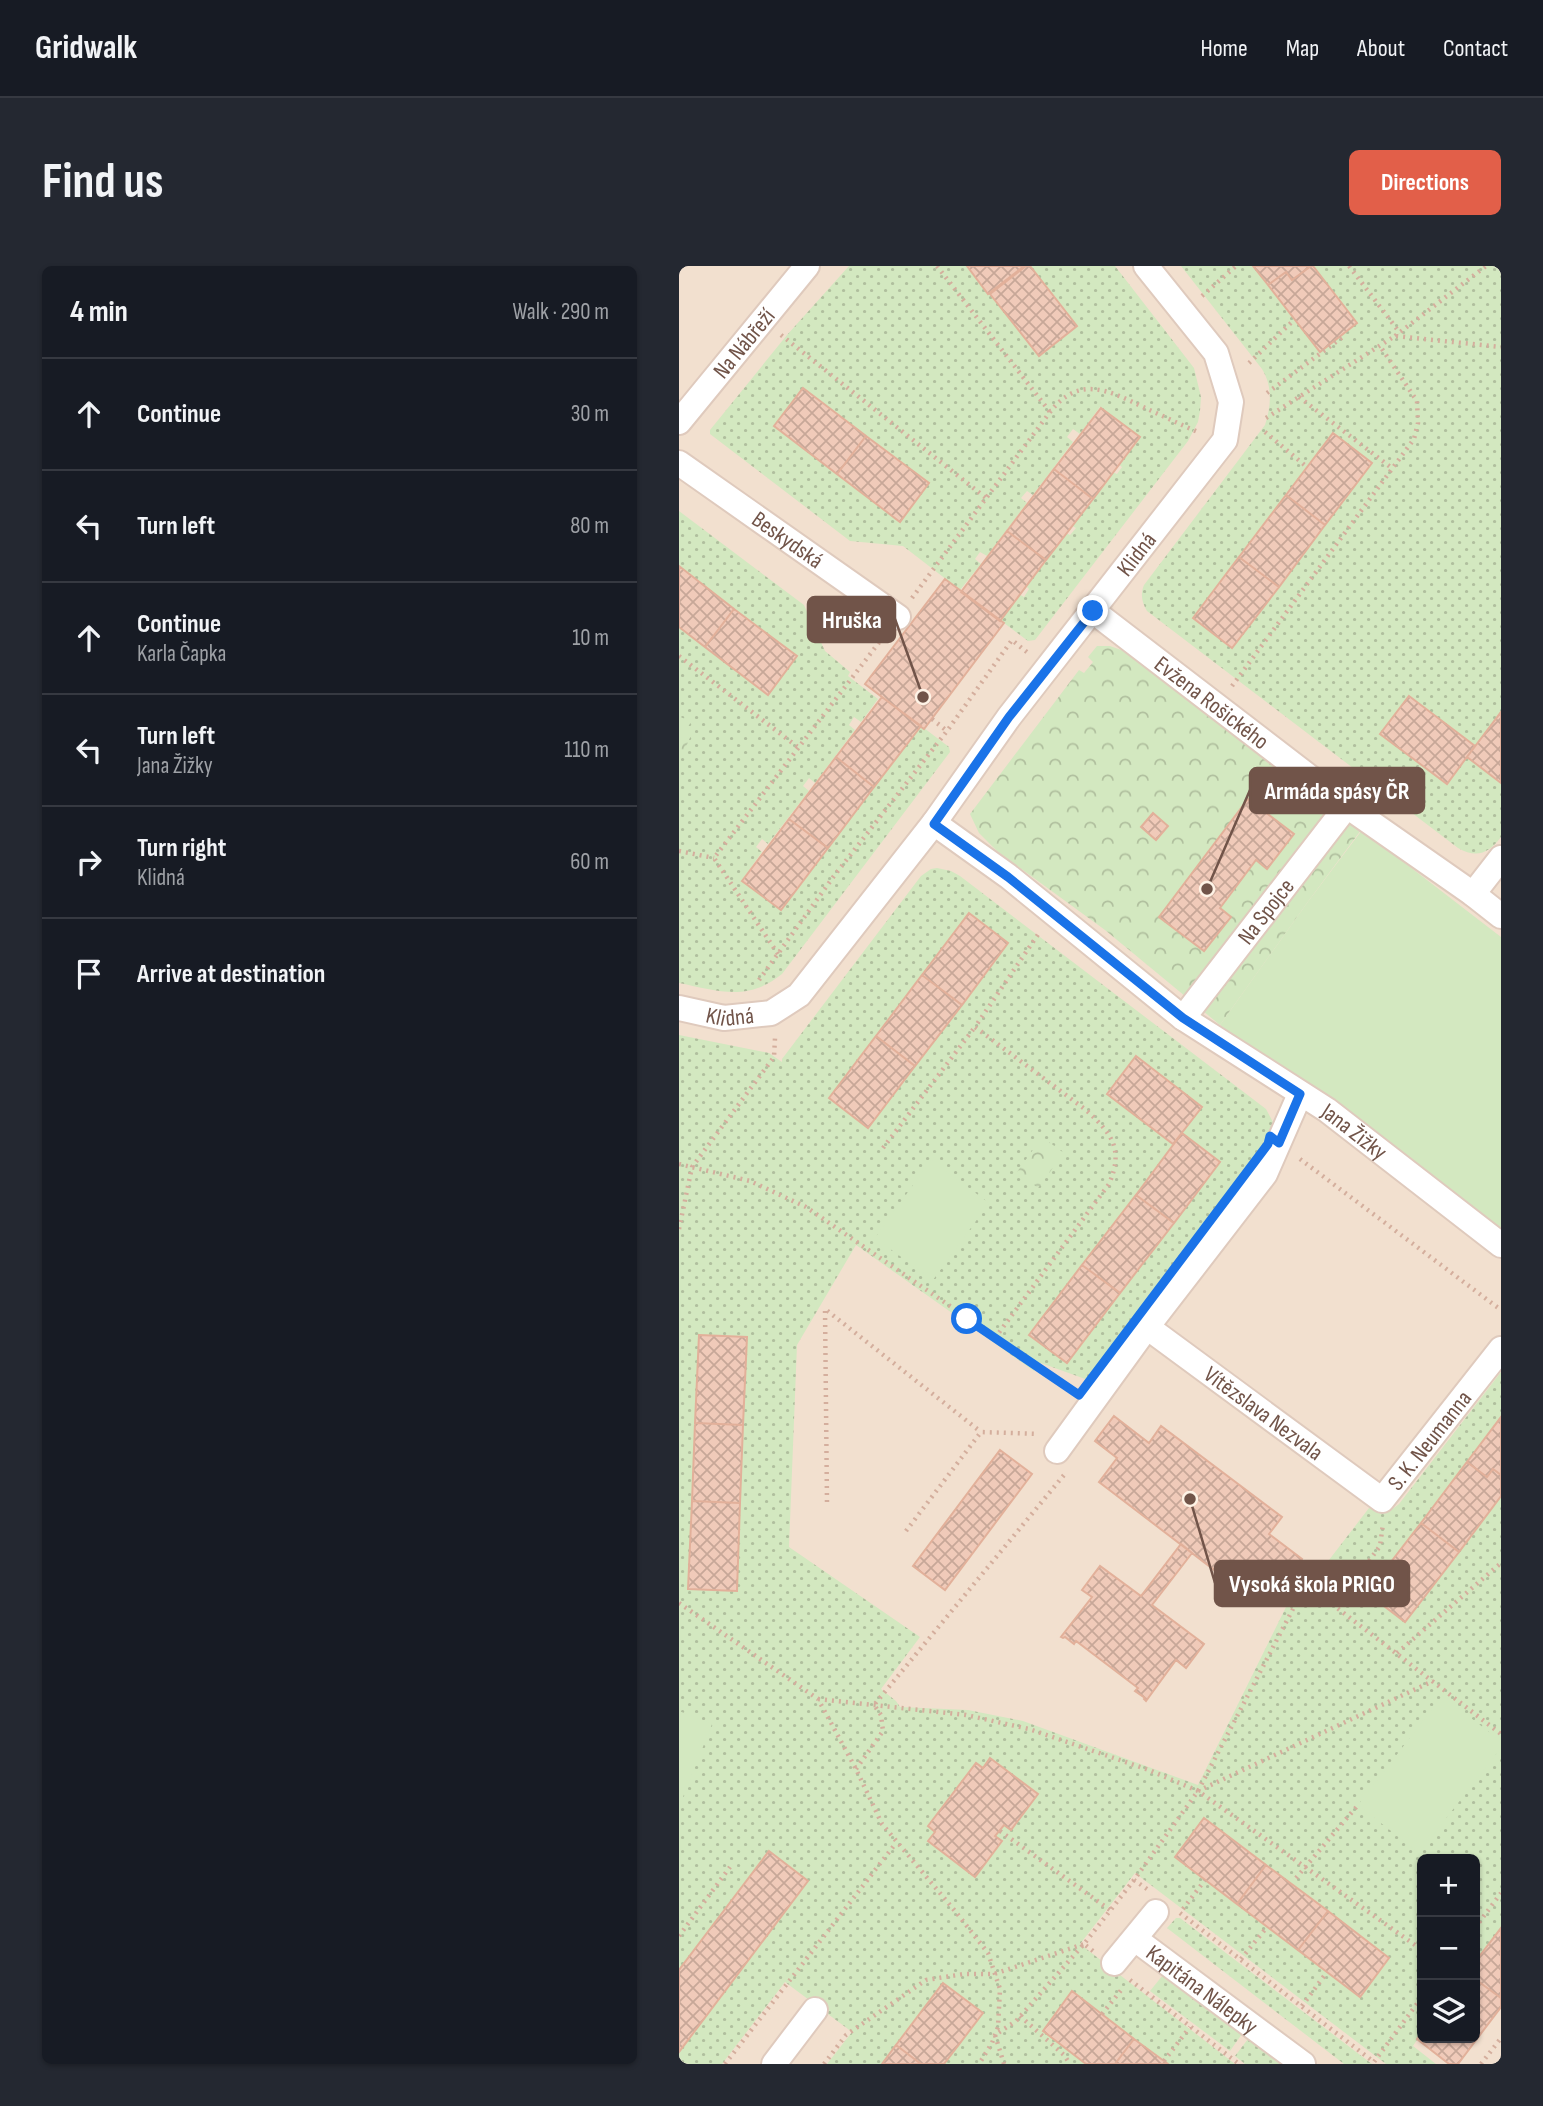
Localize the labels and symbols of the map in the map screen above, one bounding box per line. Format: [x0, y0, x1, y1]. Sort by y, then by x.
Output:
street label: Na Nábřeží [708, 302, 782, 385]
street label: Beskydská [746, 506, 828, 575]
street label: Klidná [1111, 527, 1163, 582]
route end [1077, 595, 1108, 626]
callout: Hruška [808, 597, 895, 642]
text: Hruška [822, 606, 882, 635]
street label: Evžena Rošického [1149, 650, 1274, 756]
callout: Armáda spásy ČR [1250, 768, 1424, 813]
text: Armáda spásy ČR [1263, 777, 1410, 806]
street label: Na Spojce [1232, 873, 1301, 950]
street label: Klidná [703, 1001, 755, 1033]
street label: Jana Žižky [1315, 1097, 1392, 1166]
route start [951, 1303, 982, 1334]
street label: Vítězslava Nezvala [1198, 1361, 1328, 1467]
street label: S. K. Neumanna [1382, 1385, 1478, 1496]
callout: Vysoká škola PRIGO [1215, 1561, 1409, 1606]
text: Vysoká škola PRIGO [1229, 1570, 1395, 1599]
street label: Kapitána Nálepky [1140, 1939, 1263, 2041]

